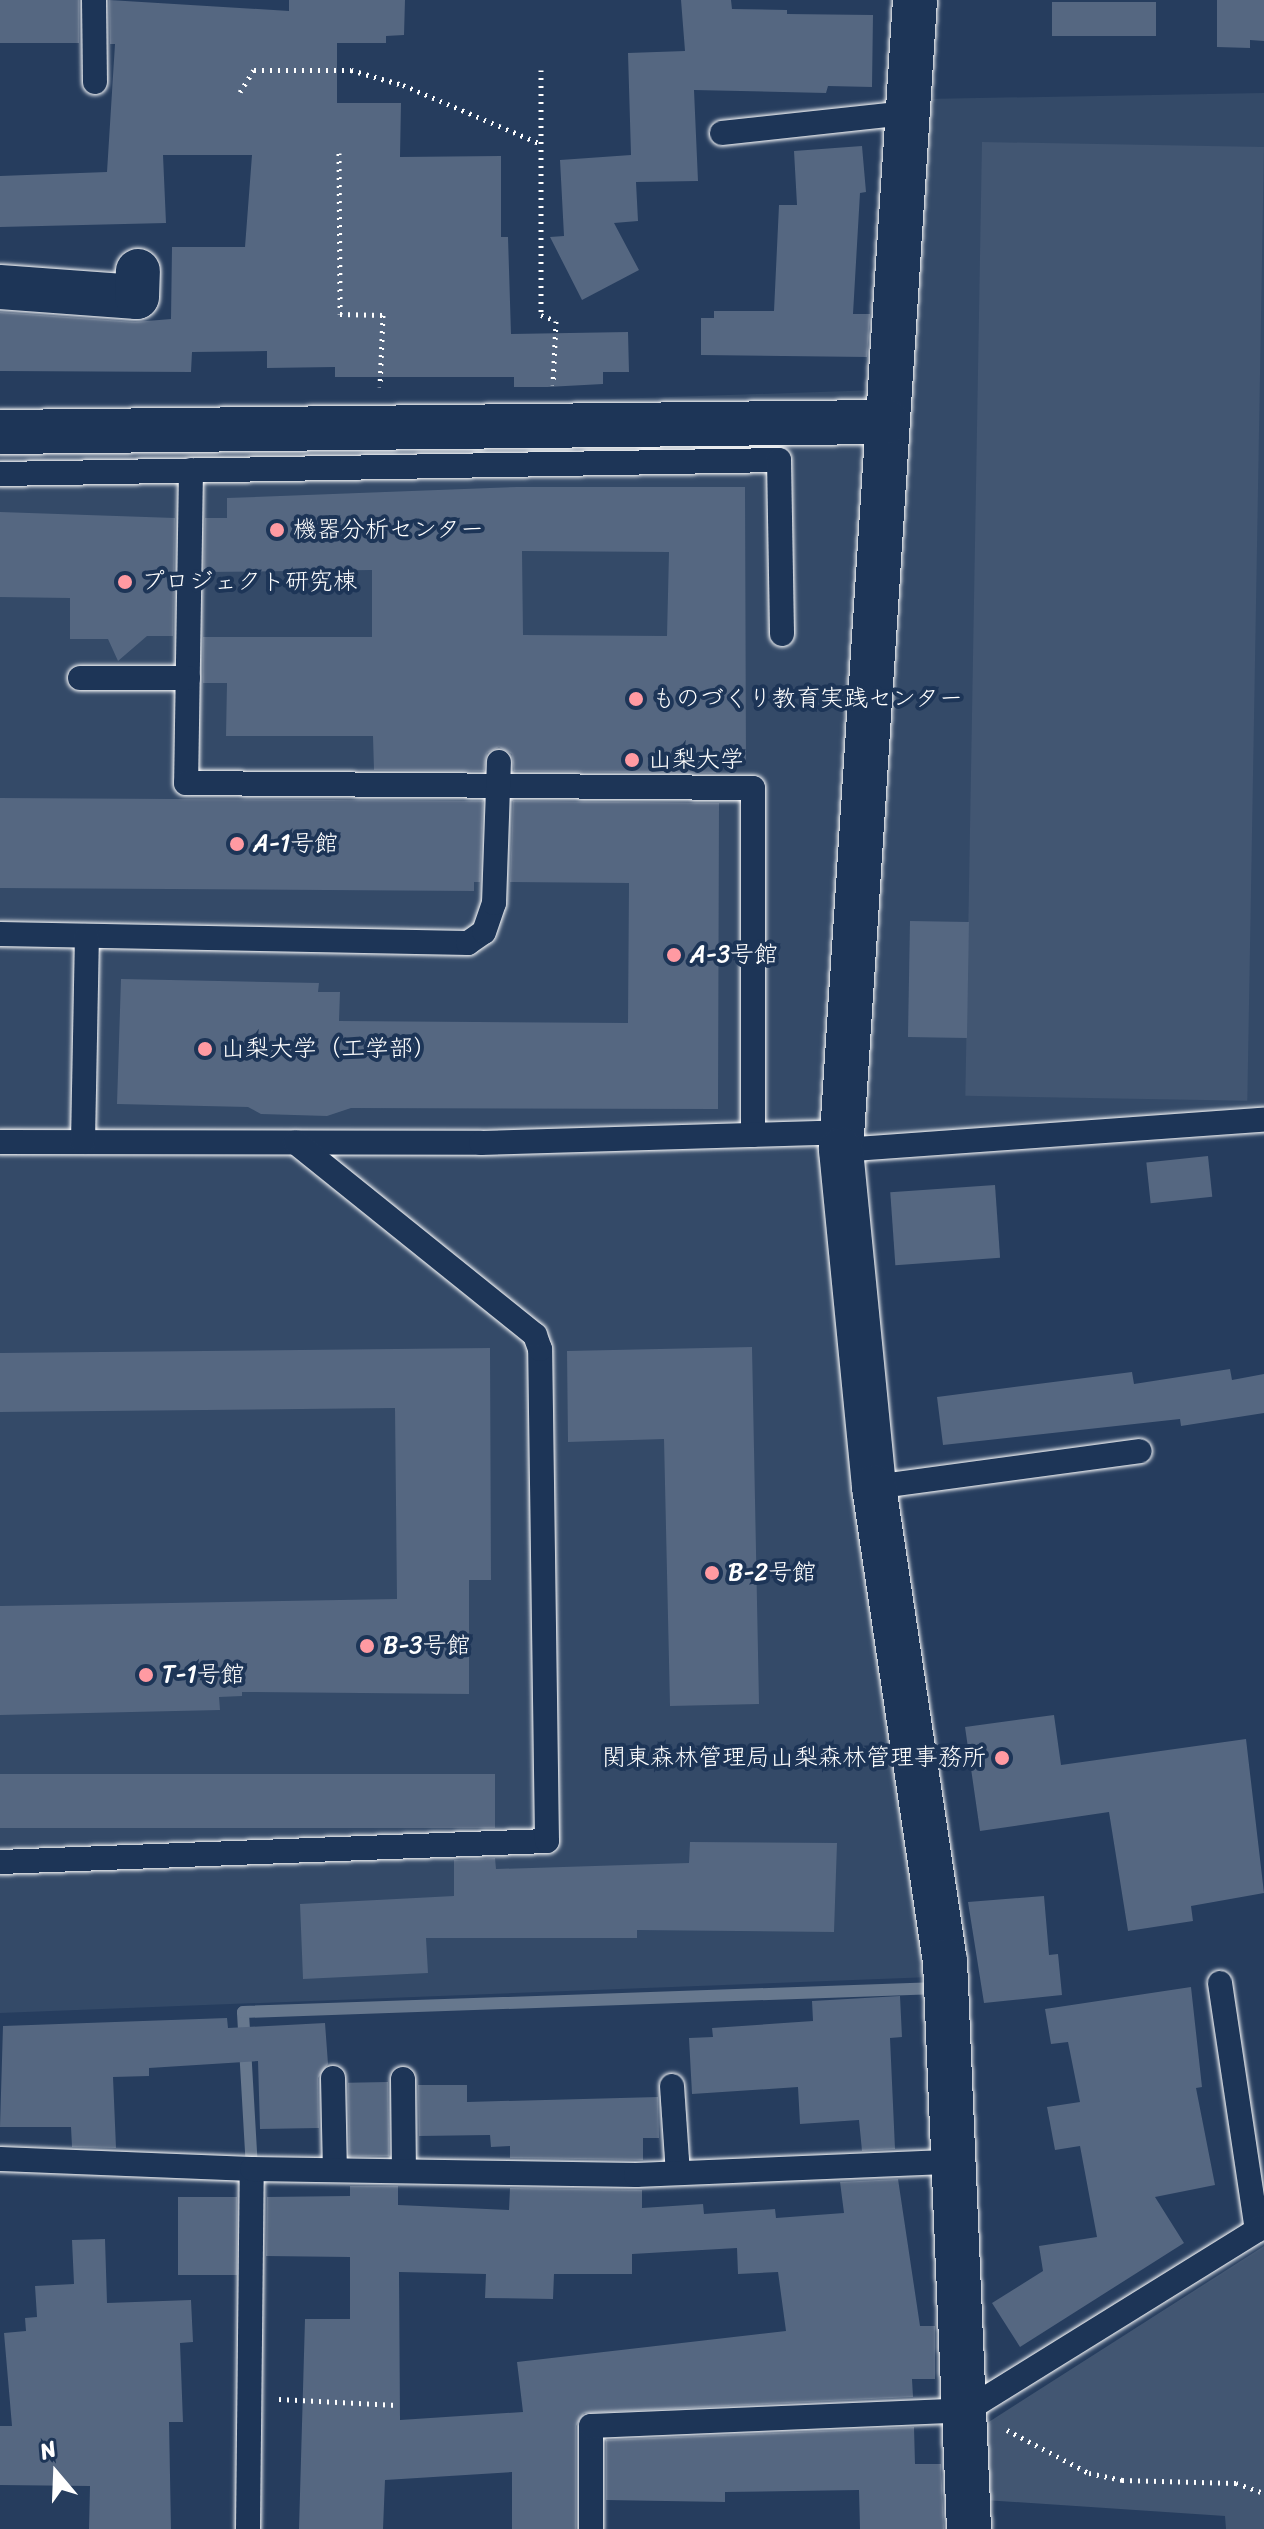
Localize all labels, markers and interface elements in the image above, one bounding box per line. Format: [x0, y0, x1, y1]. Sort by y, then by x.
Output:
place label: 機器分析センター [293, 516, 485, 544]
marker: 機器分析センター [268, 521, 286, 539]
place label: プロジェクト研究棟 [141, 568, 357, 596]
marker: プロジェクト研究棟 [116, 573, 134, 591]
place label: ものづくり教育実践センター [652, 685, 964, 713]
marker: ものづくり教育実践センター [627, 690, 645, 708]
place label: 山梨大学 [648, 746, 744, 774]
marker: 山梨大学 [623, 751, 641, 769]
place label: A-1号館 [253, 830, 338, 858]
marker: A-1号館 [228, 835, 246, 853]
place label: A-3号館 [690, 941, 778, 969]
marker: A-3号館 [665, 946, 683, 964]
place label: 山梨大学（工学部） [221, 1035, 437, 1063]
marker: 山梨大学（工学部） [196, 1040, 214, 1058]
place label: B-2号館 [728, 1559, 816, 1587]
marker: B-2号館 [703, 1564, 721, 1582]
place label: B-3号館 [383, 1632, 470, 1660]
marker: B-3号館 [358, 1637, 376, 1655]
place label: T-1号館 [162, 1661, 245, 1689]
marker: T-1号館 [137, 1666, 155, 1684]
place label: 関東森林管理局山梨森林管理事務所 [602, 1744, 986, 1772]
marker: 関東森林管理局山梨森林管理事務所 [993, 1749, 1011, 1767]
text: N [34, 2429, 62, 2471]
north arrow [16, 2433, 96, 2513]

